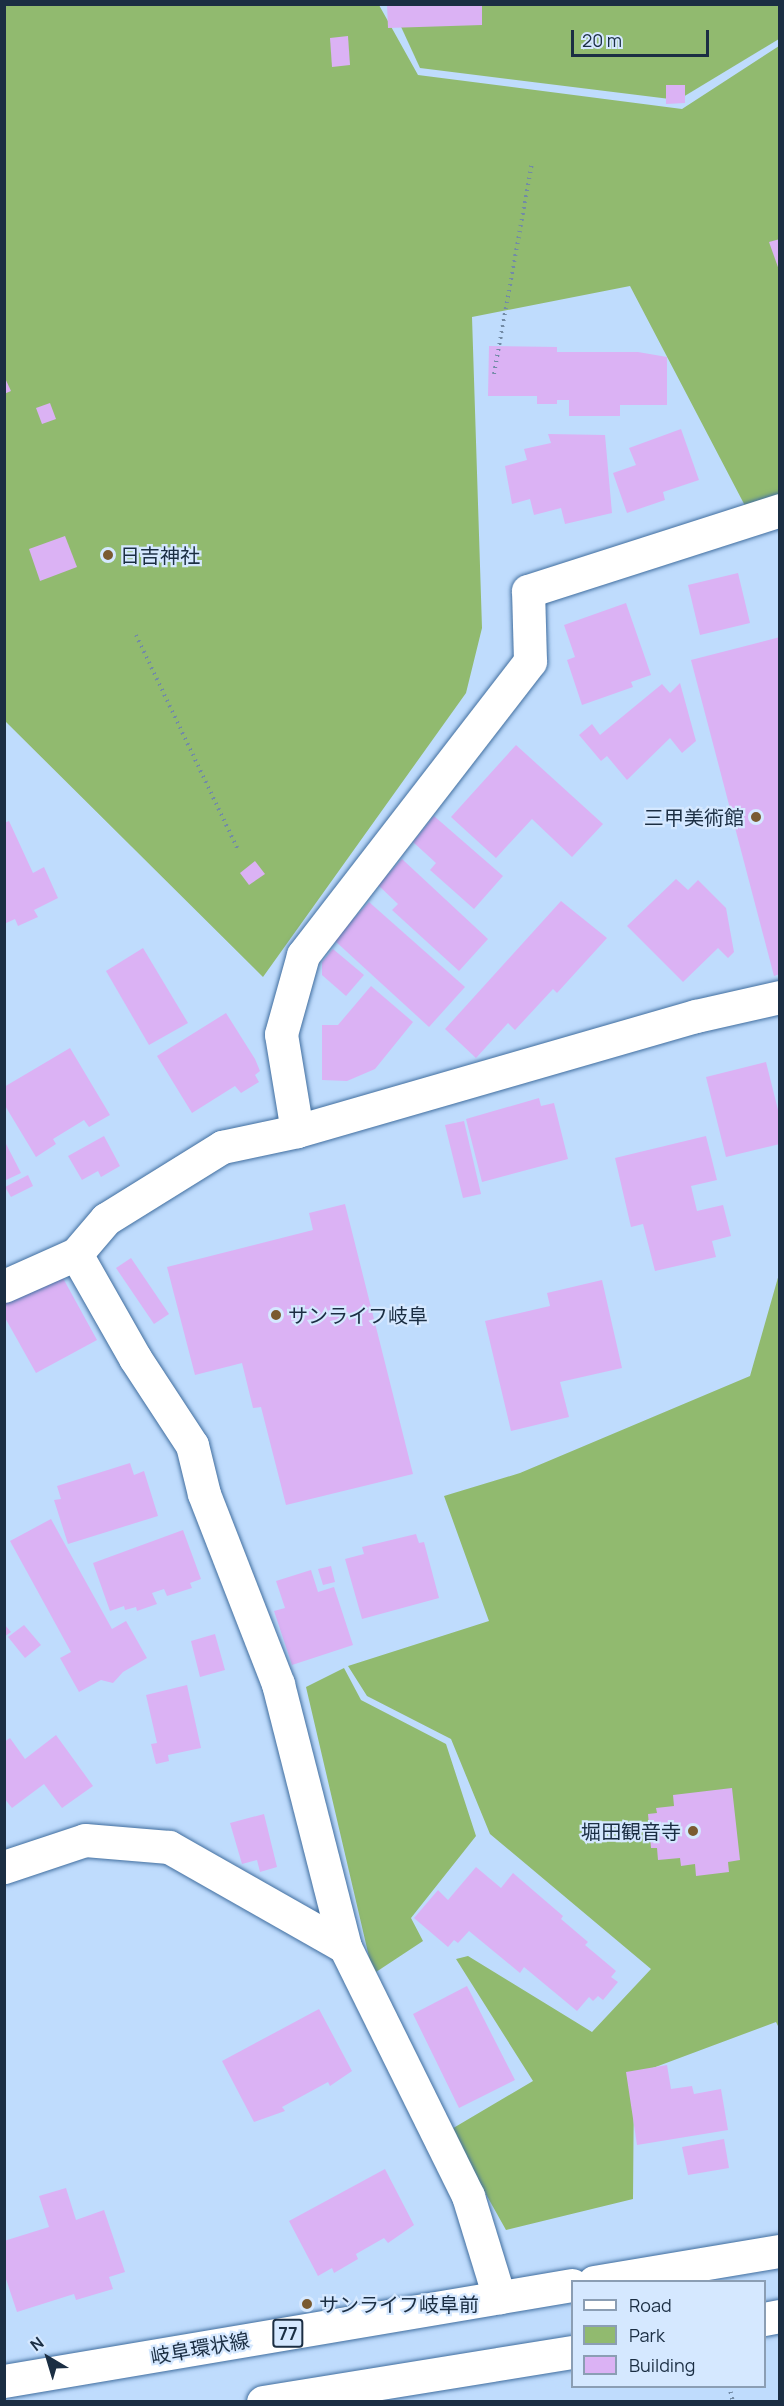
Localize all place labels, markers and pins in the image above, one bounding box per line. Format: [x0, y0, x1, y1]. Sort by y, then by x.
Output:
place label: 日吉神社 [120, 543, 200, 567]
marker: 日吉神社 [101, 548, 115, 562]
place label: 三甲美術館 [644, 805, 744, 829]
marker: 三甲美術館 [749, 810, 763, 824]
place label: サンライフ岐阜 [288, 1303, 428, 1327]
marker: サンライフ岐阜 [269, 1308, 283, 1322]
place label: 堀田観音寺 [581, 1819, 681, 1843]
marker: 堀田観音寺 [686, 1824, 700, 1838]
place label: サンライフ岐阜前 [319, 2292, 479, 2316]
marker: サンライフ岐阜前 [300, 2297, 314, 2311]

